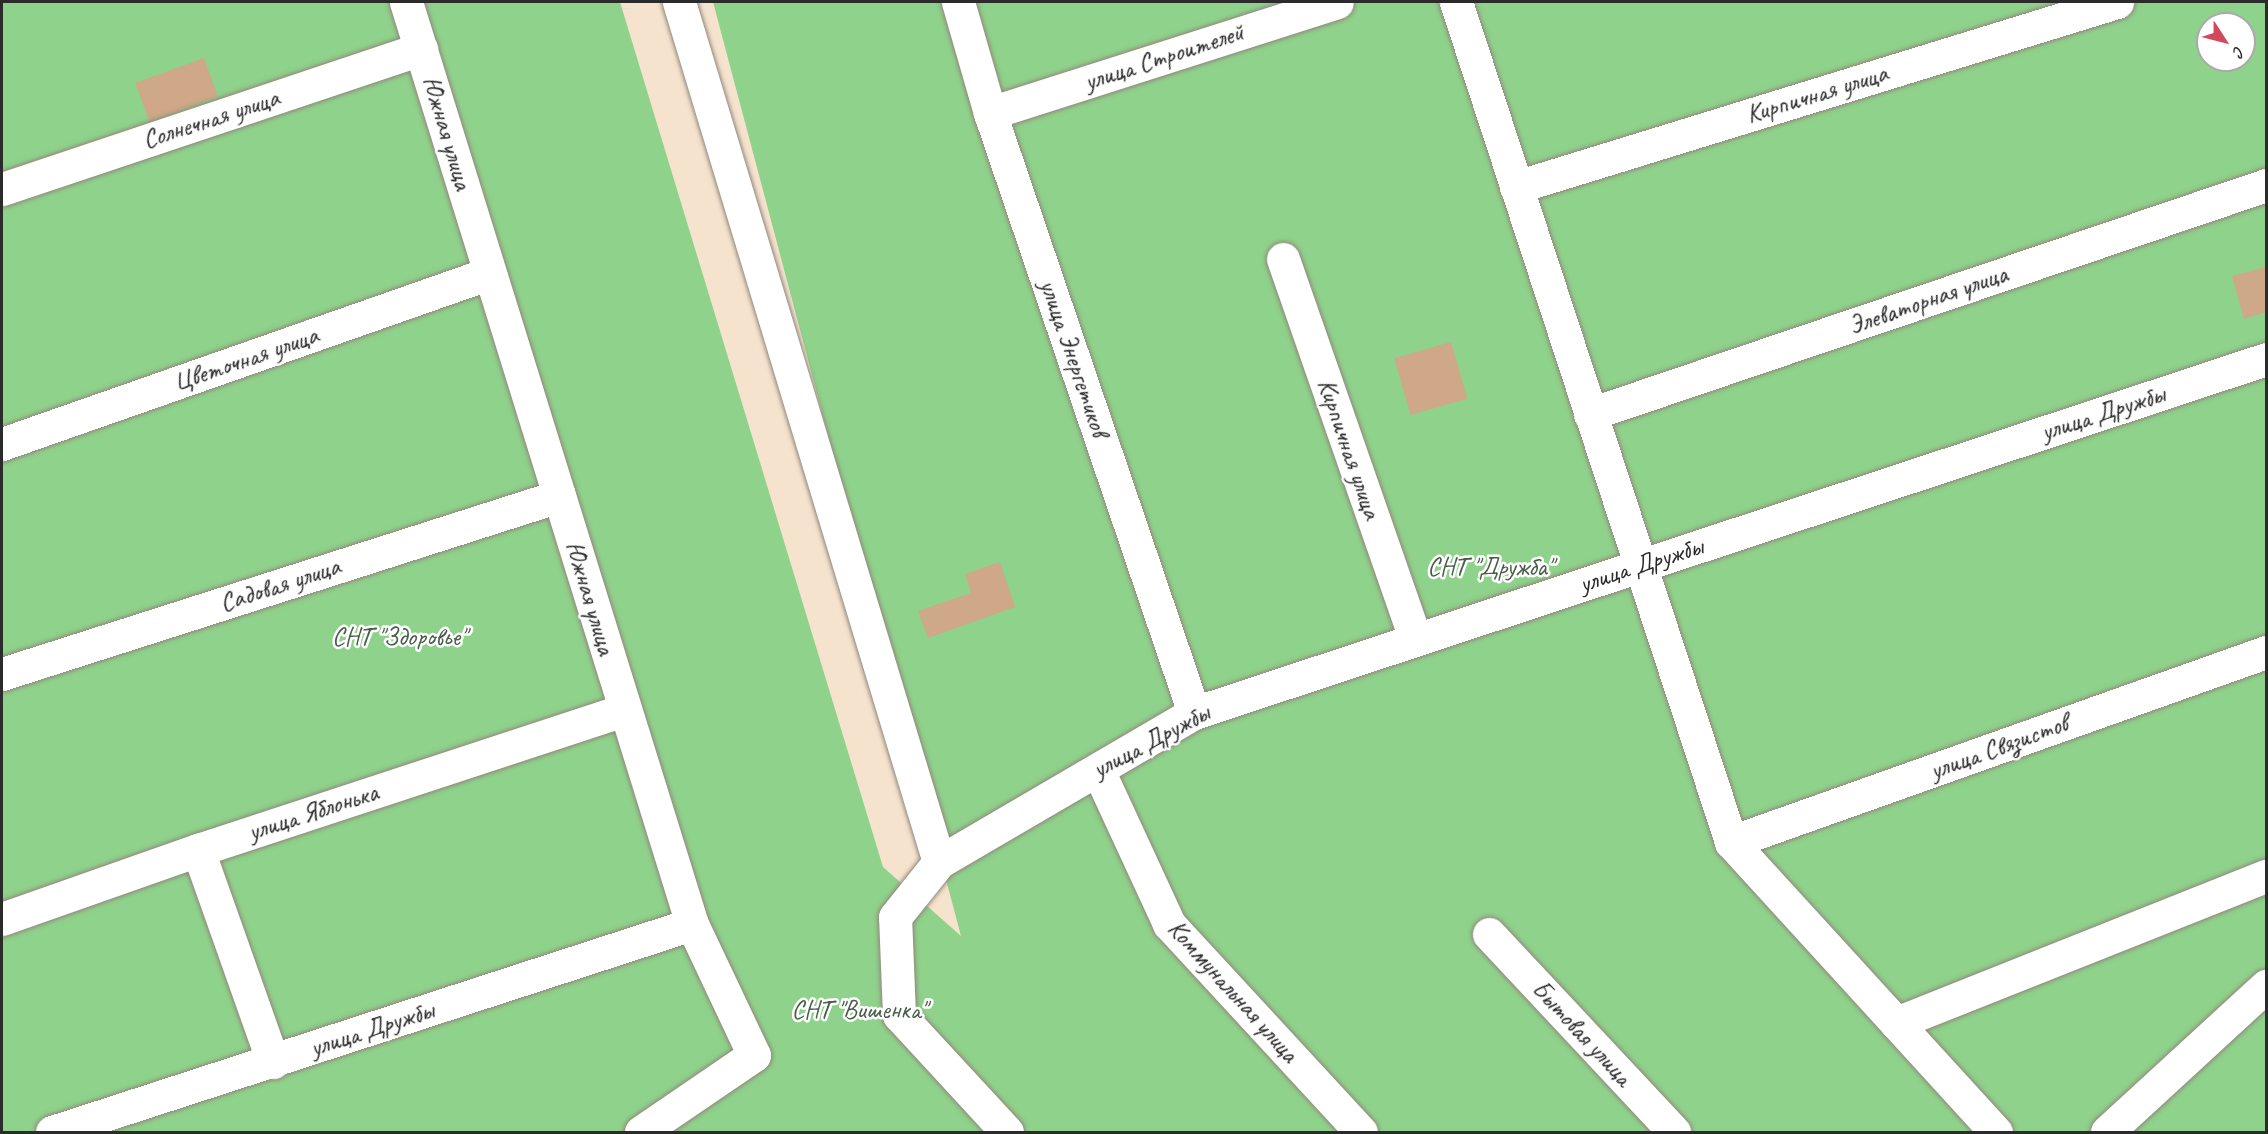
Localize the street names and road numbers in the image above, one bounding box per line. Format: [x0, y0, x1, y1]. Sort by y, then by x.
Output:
street label: улица Строителей [1081, 17, 1247, 97]
street label: Кирпичная улица [1741, 57, 1893, 131]
street label: Южная улица [415, 72, 479, 194]
street label: Солнечная улица [138, 82, 284, 156]
street label: Элеваторная улица [1844, 258, 2012, 342]
street label: улица Энергетиков [1033, 276, 1115, 440]
street label: Цветочная улица [168, 319, 324, 399]
street label: Кирпичная улица [1310, 374, 1388, 524]
street label: улица Дружбы [2038, 378, 2168, 448]
street label: улица Дружбы [1576, 530, 1706, 600]
street label: Южная улица [558, 537, 622, 659]
street label: Садовая улица [215, 551, 345, 619]
street label: улица Дружбы [1087, 697, 1215, 785]
street label: улица Связистов [1926, 708, 2072, 786]
street label: улица Яблонька [244, 776, 382, 848]
street label: Коммунальная улица [1160, 913, 1306, 1069]
street label: Бытовая улица [1525, 974, 1639, 1092]
street label: улица Дружбы [307, 994, 437, 1064]

